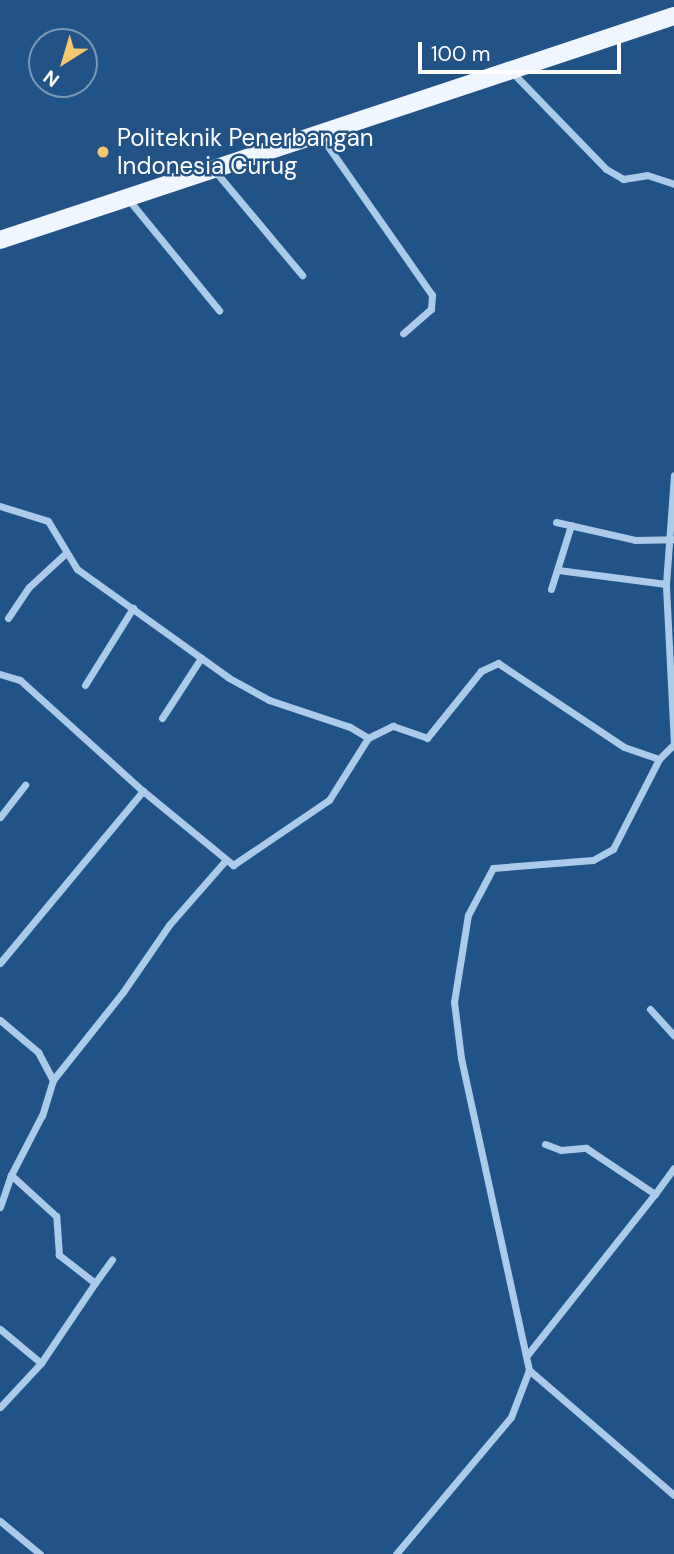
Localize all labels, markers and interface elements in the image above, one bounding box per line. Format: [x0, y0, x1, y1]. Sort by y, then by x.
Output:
north arrow [28, 28, 98, 98]
scale bar [422, 28, 625, 72]
text: 100 m [431, 40, 491, 68]
text: N [38, 64, 64, 93]
place label: Politeknik Penerbangan Indonesia Curug [117, 124, 374, 180]
marker: Politeknik Penerbangan Indonesia Curug [95, 144, 111, 160]

